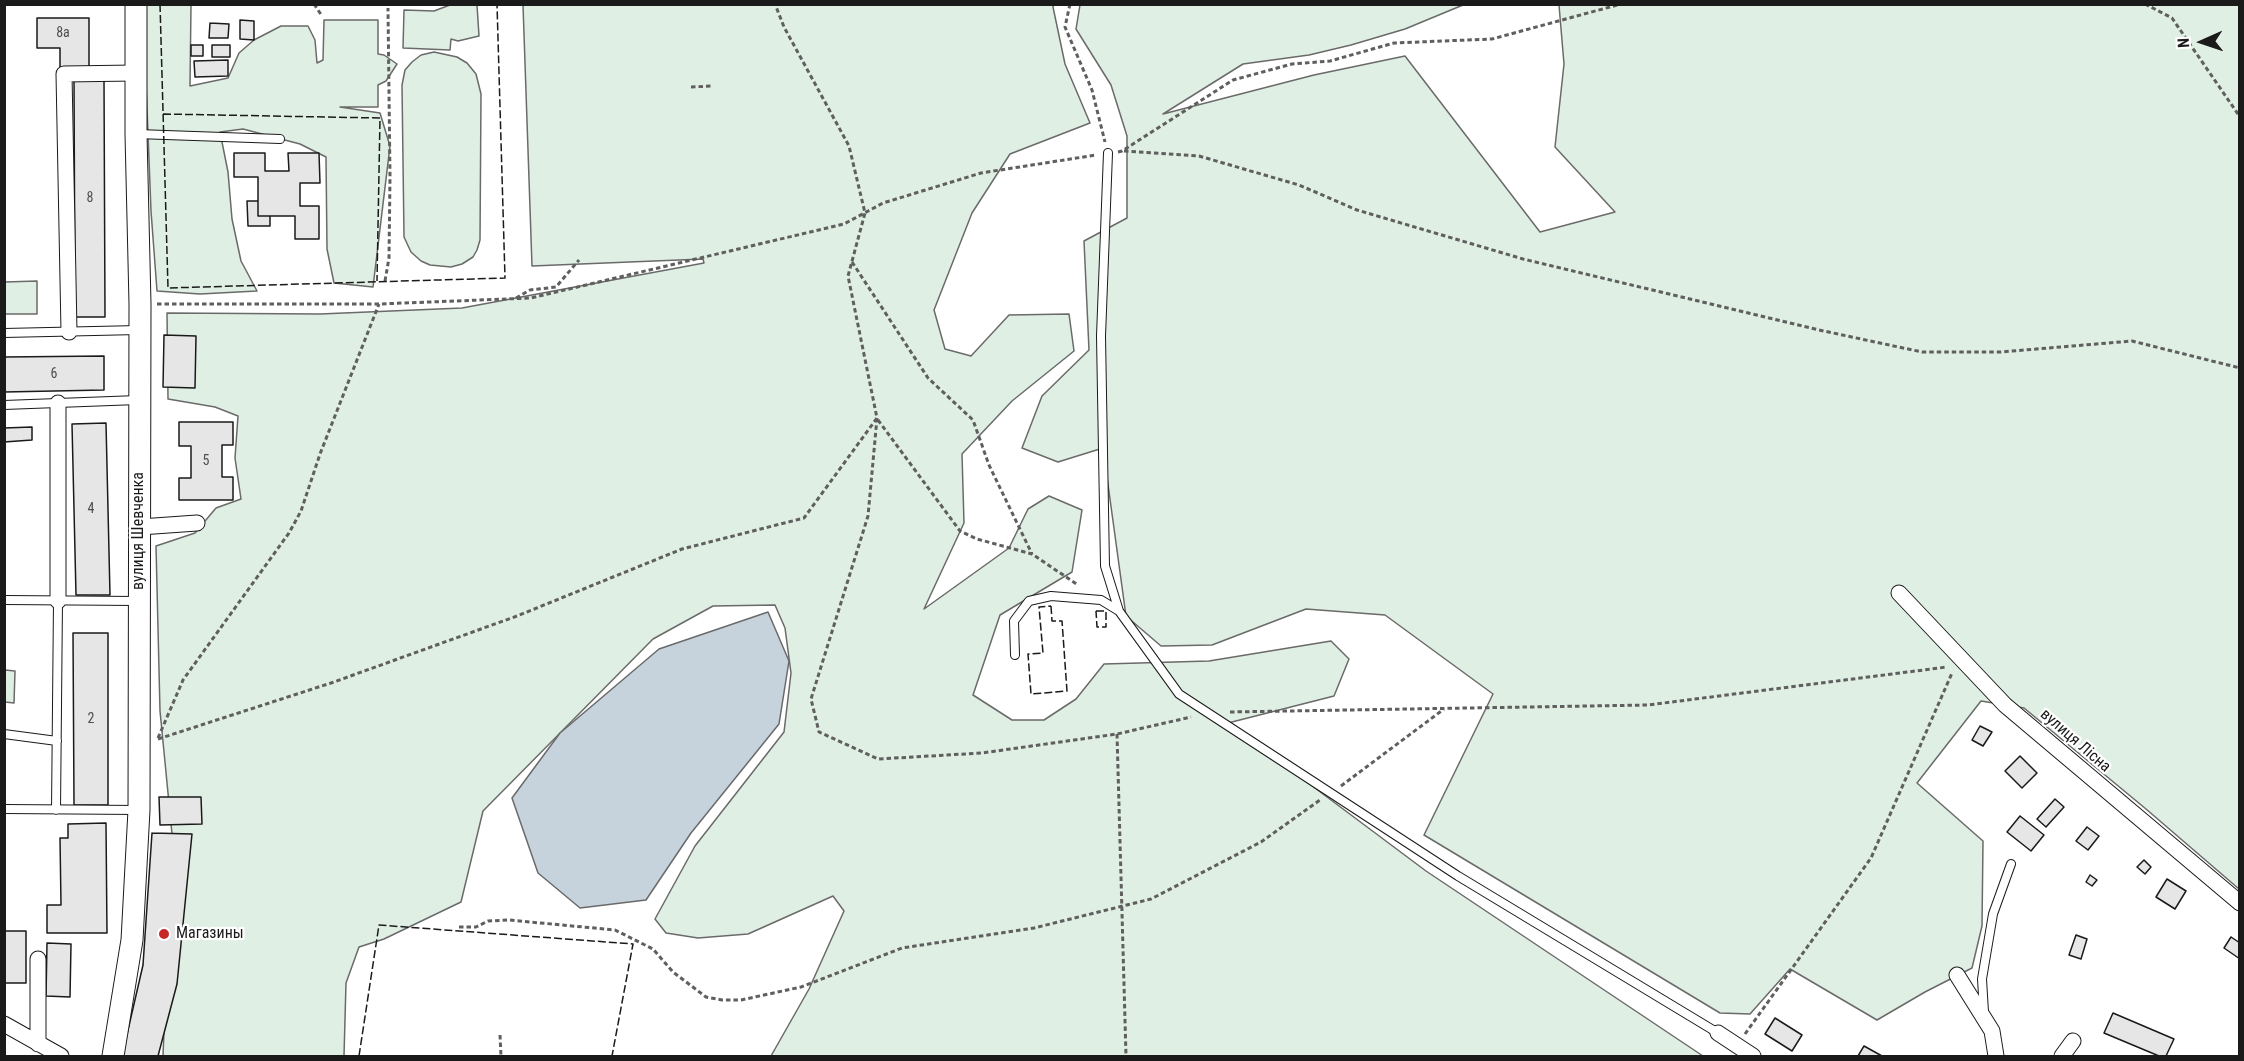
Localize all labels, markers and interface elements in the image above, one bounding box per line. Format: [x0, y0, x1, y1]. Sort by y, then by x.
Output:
north arrow [2172, 12, 2232, 72]
house number: 8а [56, 25, 70, 41]
text: N [2174, 38, 2193, 48]
house number: 8 [87, 190, 93, 206]
house number: 6 [51, 366, 57, 382]
house number: 5 [203, 453, 209, 469]
street label: вулиця Шевченка [129, 472, 149, 590]
house number: 4 [88, 501, 94, 517]
street label: вулиця Лісна [2036, 705, 2114, 777]
house number: 2 [88, 711, 94, 727]
place label: Магазины [176, 924, 244, 944]
marker: Магазины [157, 927, 171, 941]

